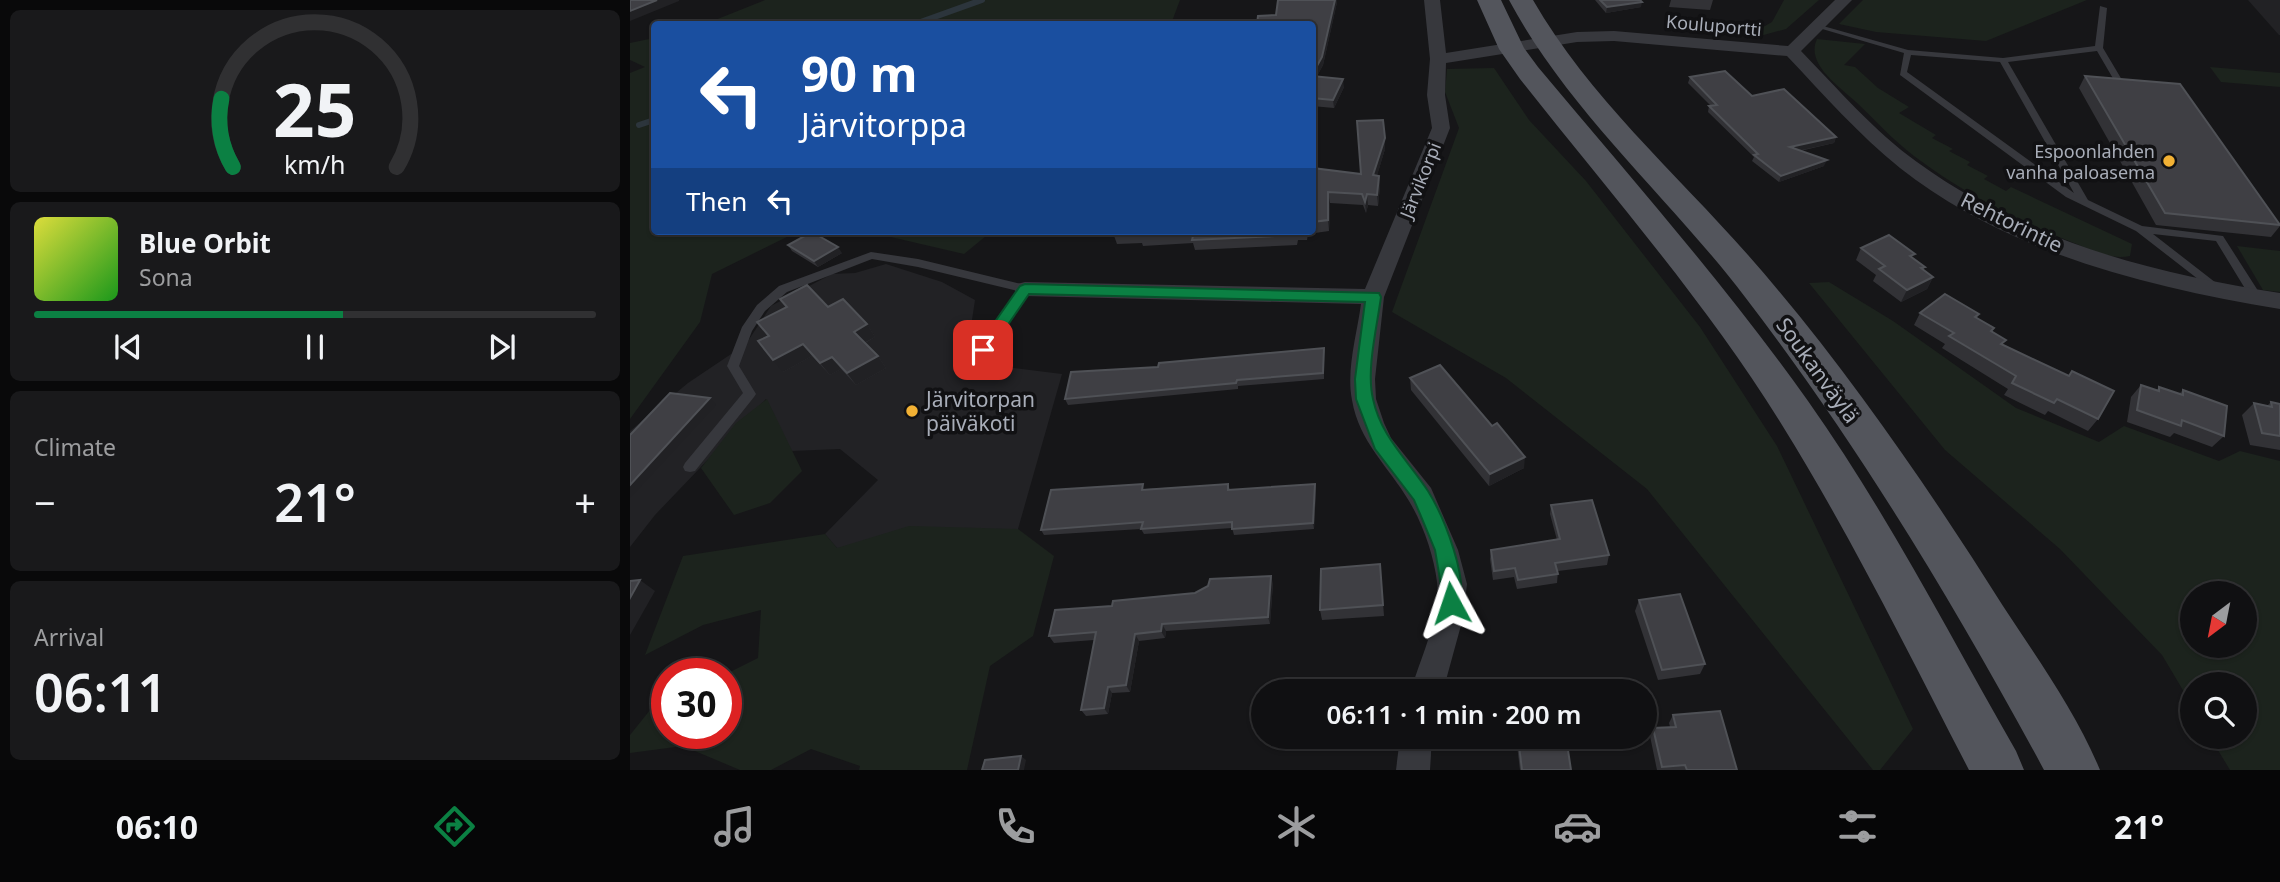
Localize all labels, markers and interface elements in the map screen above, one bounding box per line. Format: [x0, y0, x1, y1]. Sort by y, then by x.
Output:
street label: Kouluportti [1665, 9, 1763, 41]
text: 90 m [801, 40, 918, 106]
icon: left [686, 49, 777, 140]
text: 25 [273, 59, 357, 158]
text: Järvitorppa [801, 103, 967, 146]
street label: Järvikorpi [1393, 138, 1446, 223]
place label: Espoonlahden vanha paloasema [2006, 139, 2155, 184]
text: km/h [284, 147, 346, 181]
marker: Espoonlahden vanha paloasema [2161, 153, 2177, 169]
icon: left [761, 182, 799, 220]
text: Then [686, 183, 747, 219]
street label: Rehtorintie [1956, 185, 2068, 259]
text: Blue Orbit [139, 225, 271, 261]
text: Sona [139, 261, 193, 293]
street label: Soukanväylä [1770, 312, 1866, 428]
pin [953, 320, 1013, 380]
icon: previous [109, 328, 147, 366]
icon: pause [296, 328, 334, 366]
icon: next [483, 328, 521, 366]
icon: arrive [964, 331, 1002, 369]
place label: Järvitorpan päiväkoti [924, 385, 1035, 437]
marker: Järvitorpan päiväkoti [904, 403, 920, 419]
text: Climate [34, 431, 116, 463]
text: 21° [274, 466, 356, 537]
text: − [34, 476, 56, 528]
text: + [574, 476, 596, 528]
position arrow [1414, 566, 1488, 640]
north arrow [2180, 581, 2258, 658]
map controls [2180, 581, 2257, 749]
text: Arrival [34, 621, 104, 653]
text: 06:11 [34, 656, 167, 727]
speed limit sign: 30 [651, 658, 742, 749]
button: search [2180, 672, 2257, 749]
text: 06:11 · 1 min · 200 m [1327, 696, 1581, 732]
icon: directions [430, 802, 479, 851]
icon: music [710, 802, 759, 851]
icon: phone [991, 802, 1040, 851]
icon: climate [1272, 802, 1321, 851]
icon: car [1553, 802, 1602, 851]
icon: filters [1833, 802, 1882, 851]
text: 06:10 [116, 805, 198, 848]
text: 21° [2114, 805, 2164, 848]

